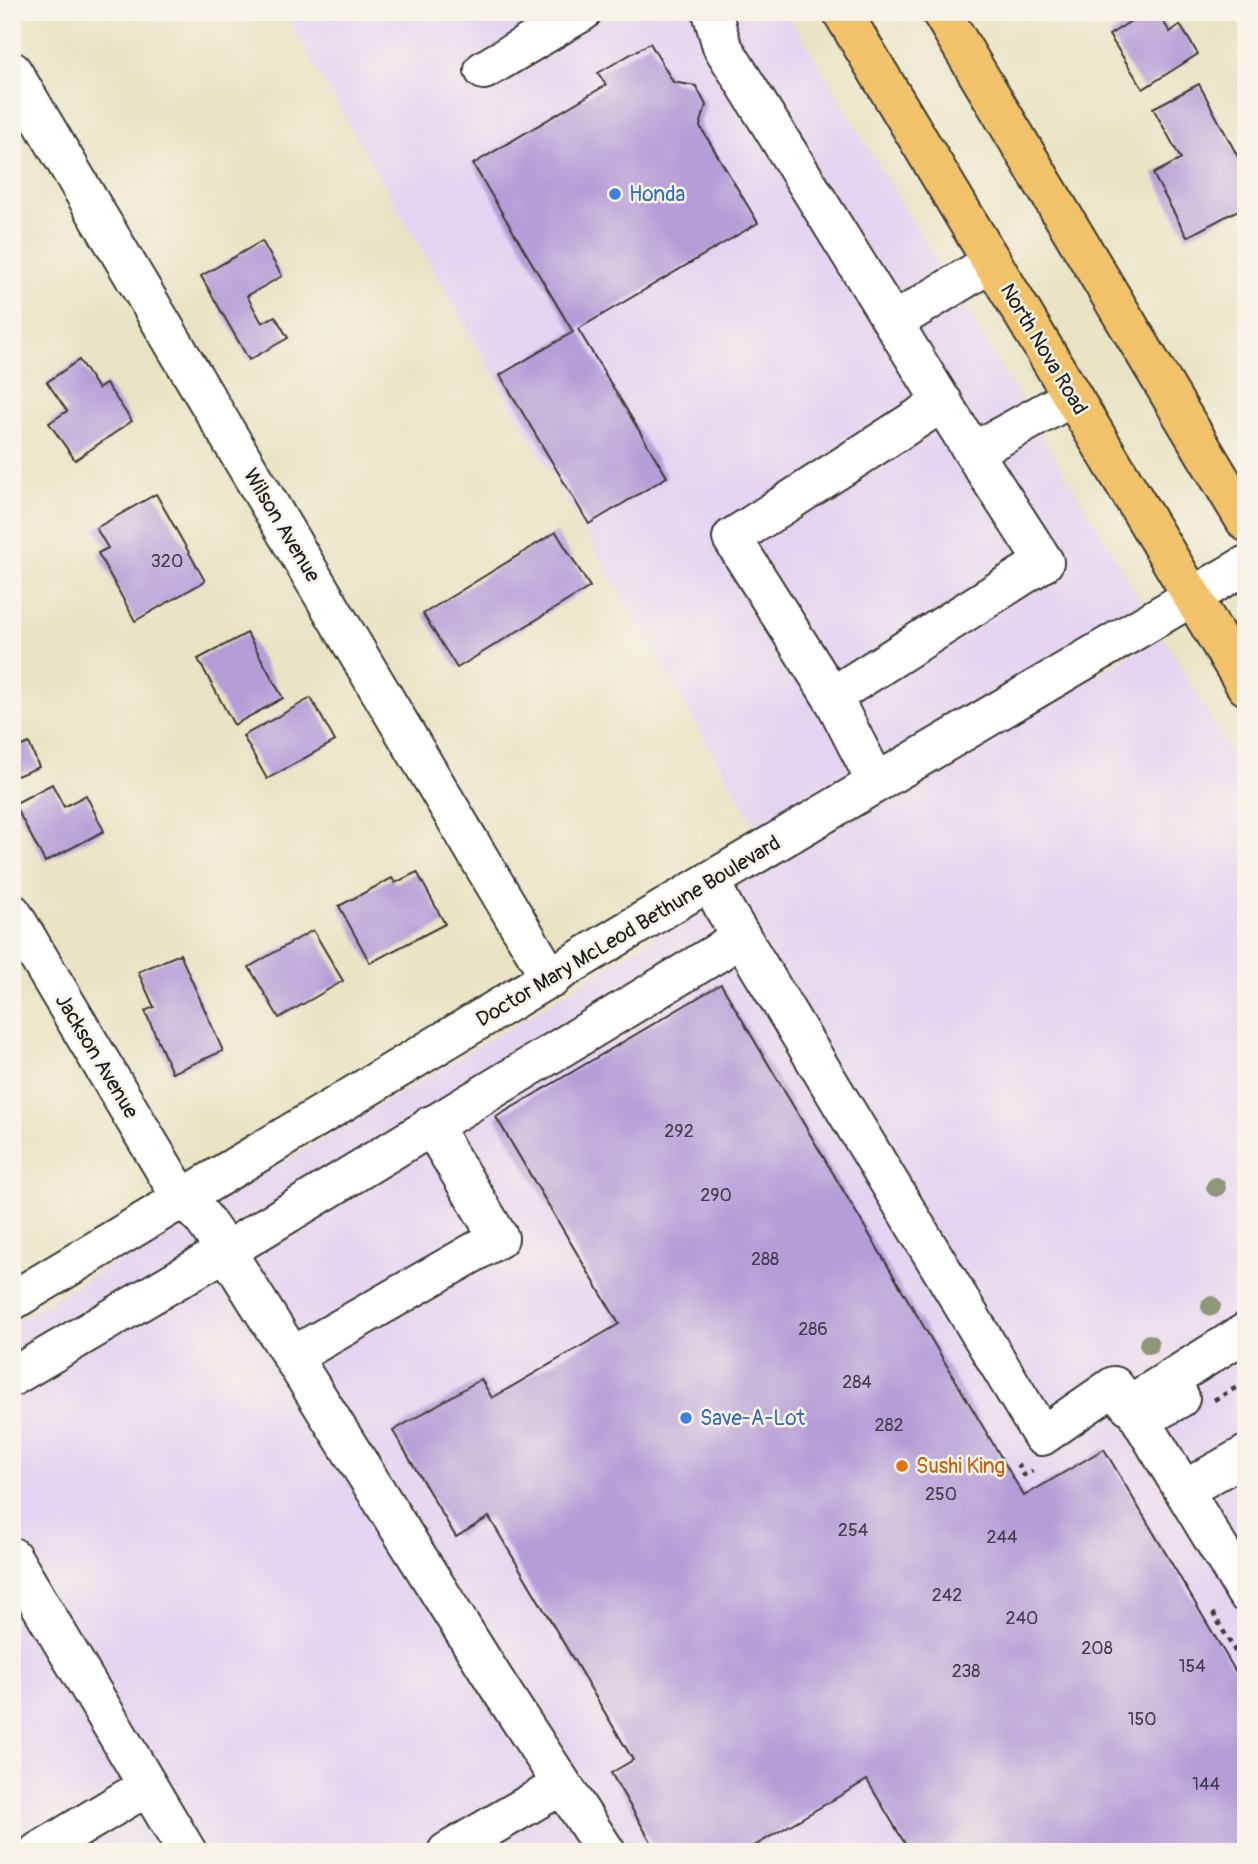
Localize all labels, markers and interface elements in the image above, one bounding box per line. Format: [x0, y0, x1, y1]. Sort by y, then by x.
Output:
place label: Honda [629, 181, 685, 208]
marker: Honda [607, 186, 623, 202]
street label: North Nova Road [994, 279, 1093, 420]
street label: Wilson Avenue [237, 463, 326, 588]
house number: 320 [151, 550, 183, 573]
street label: Doctor Mary McLeod Bethune Boulevard [471, 830, 785, 1033]
street label: Jackson Avenue [49, 989, 145, 1124]
house number: 292 [664, 1120, 694, 1143]
house number: 290 [700, 1184, 732, 1207]
house number: 288 [751, 1248, 779, 1271]
house number: 286 [798, 1318, 828, 1341]
house number: 284 [842, 1371, 872, 1394]
place label: Save-A-Lot [700, 1405, 805, 1432]
marker: Save-A-Lot [678, 1410, 694, 1426]
house number: 282 [874, 1414, 904, 1437]
place label: Sushi King [916, 1453, 1005, 1480]
marker: Sushi King [894, 1458, 910, 1474]
house number: 250 [925, 1483, 957, 1506]
house number: 254 [838, 1519, 869, 1542]
house number: 244 [987, 1526, 1018, 1549]
house number: 242 [932, 1584, 962, 1607]
house number: 240 [1006, 1607, 1038, 1630]
house number: 208 [1081, 1637, 1113, 1660]
house number: 154 [1178, 1655, 1206, 1678]
house number: 238 [952, 1660, 980, 1683]
house number: 150 [1127, 1708, 1157, 1731]
house number: 144 [1192, 1773, 1221, 1796]

